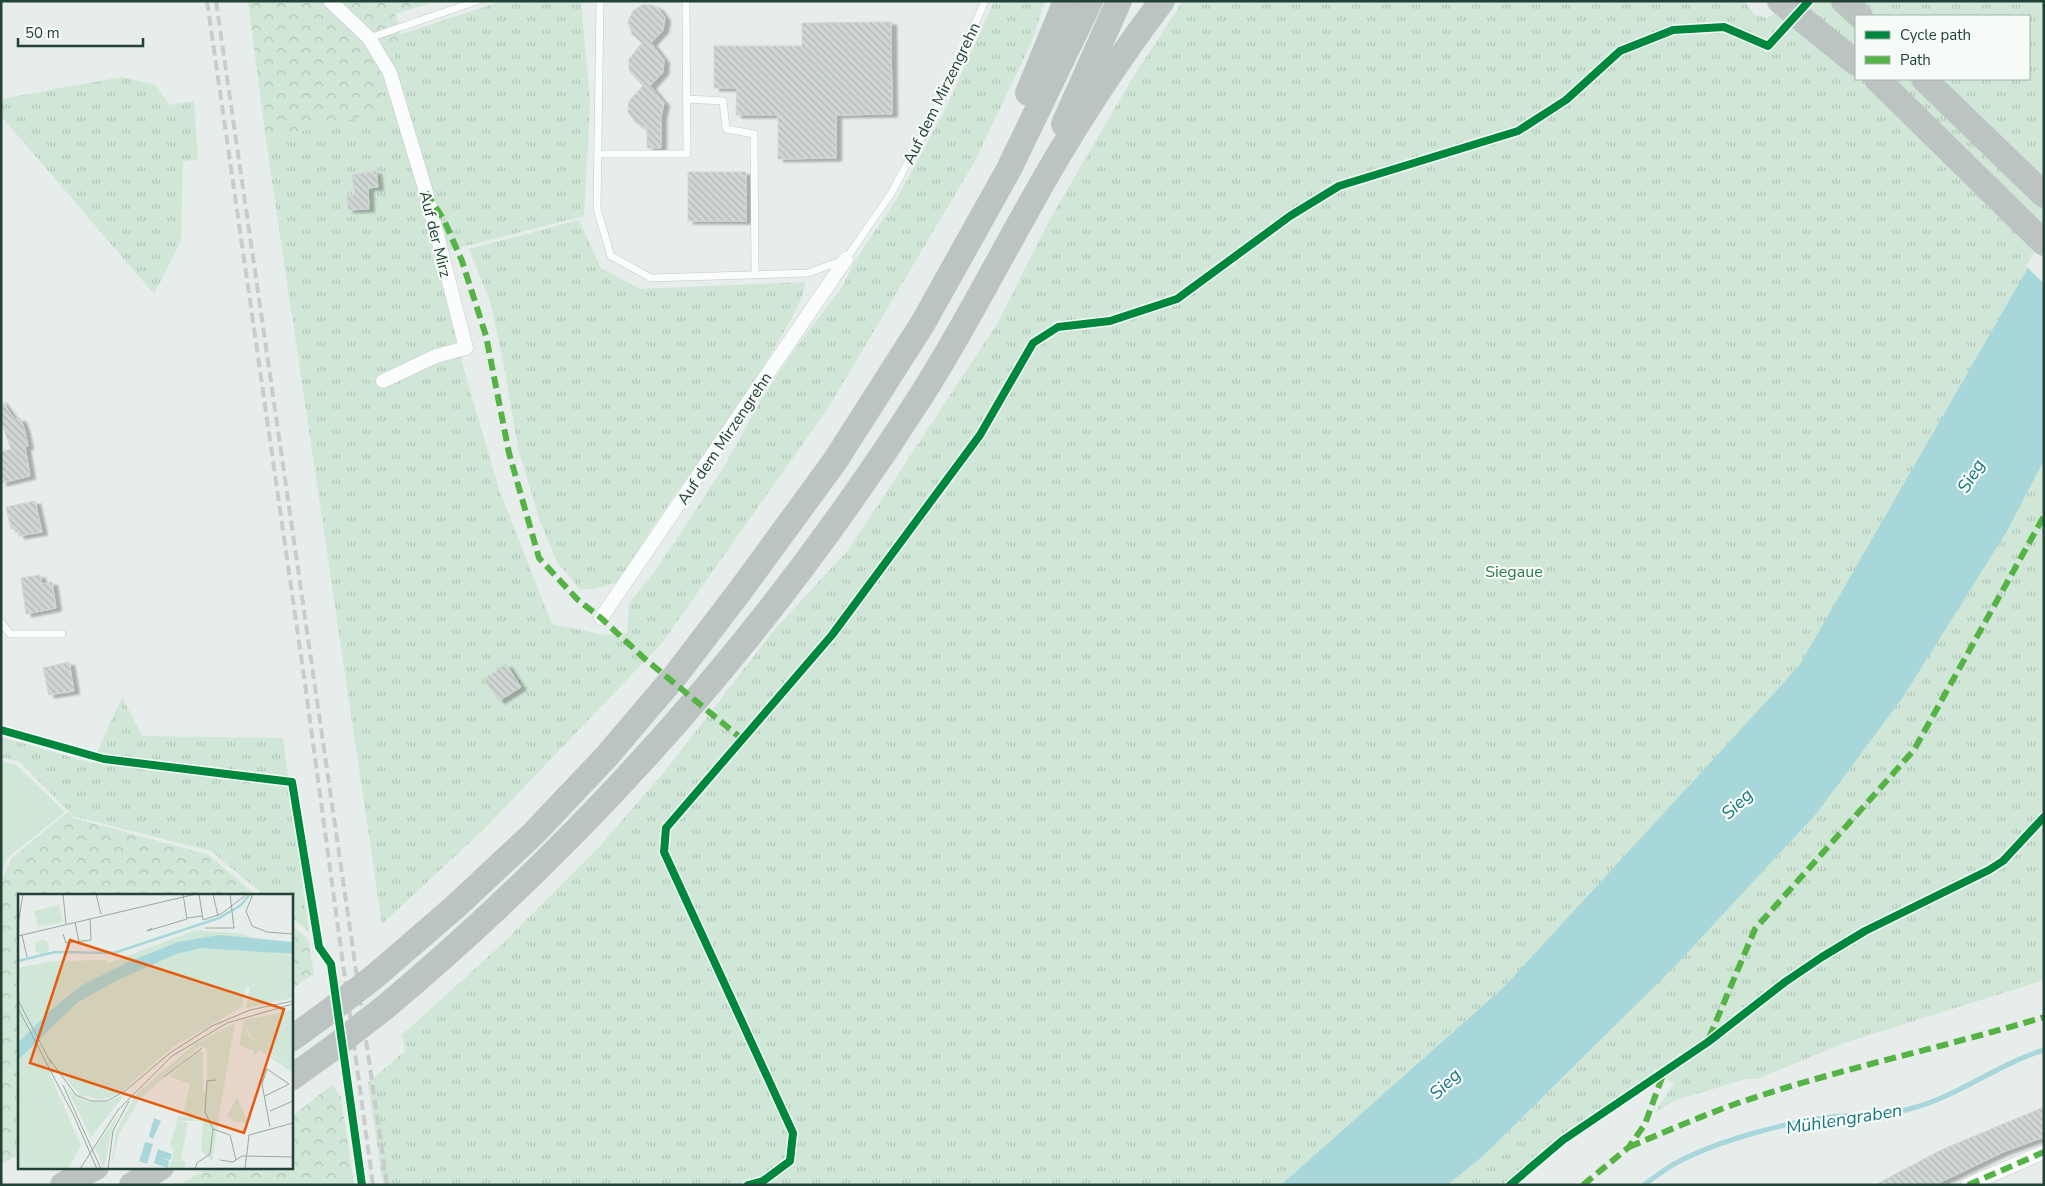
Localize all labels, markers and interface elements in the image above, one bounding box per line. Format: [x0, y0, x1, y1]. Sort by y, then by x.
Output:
scale bar [18, 15, 142, 47]
legend [1855, 15, 2030, 80]
street label: Auf dem Mirzengrehn [898, 19, 986, 168]
text: 50 m [25, 23, 60, 43]
text: Cycle path [1900, 25, 1971, 45]
text: Path [1900, 50, 1931, 70]
street label: Auf der Mirz [414, 189, 456, 280]
street label: Auf dem Mirzengrehn [672, 368, 777, 509]
water label: Sieg [1952, 455, 1990, 497]
park label: Siegaue [1485, 561, 1543, 583]
water label: Sieg [1716, 783, 1758, 825]
inset map [18, 894, 292, 1168]
water label: Sieg [1424, 1063, 1466, 1105]
water label: Mühlengraben [1784, 1098, 1904, 1140]

